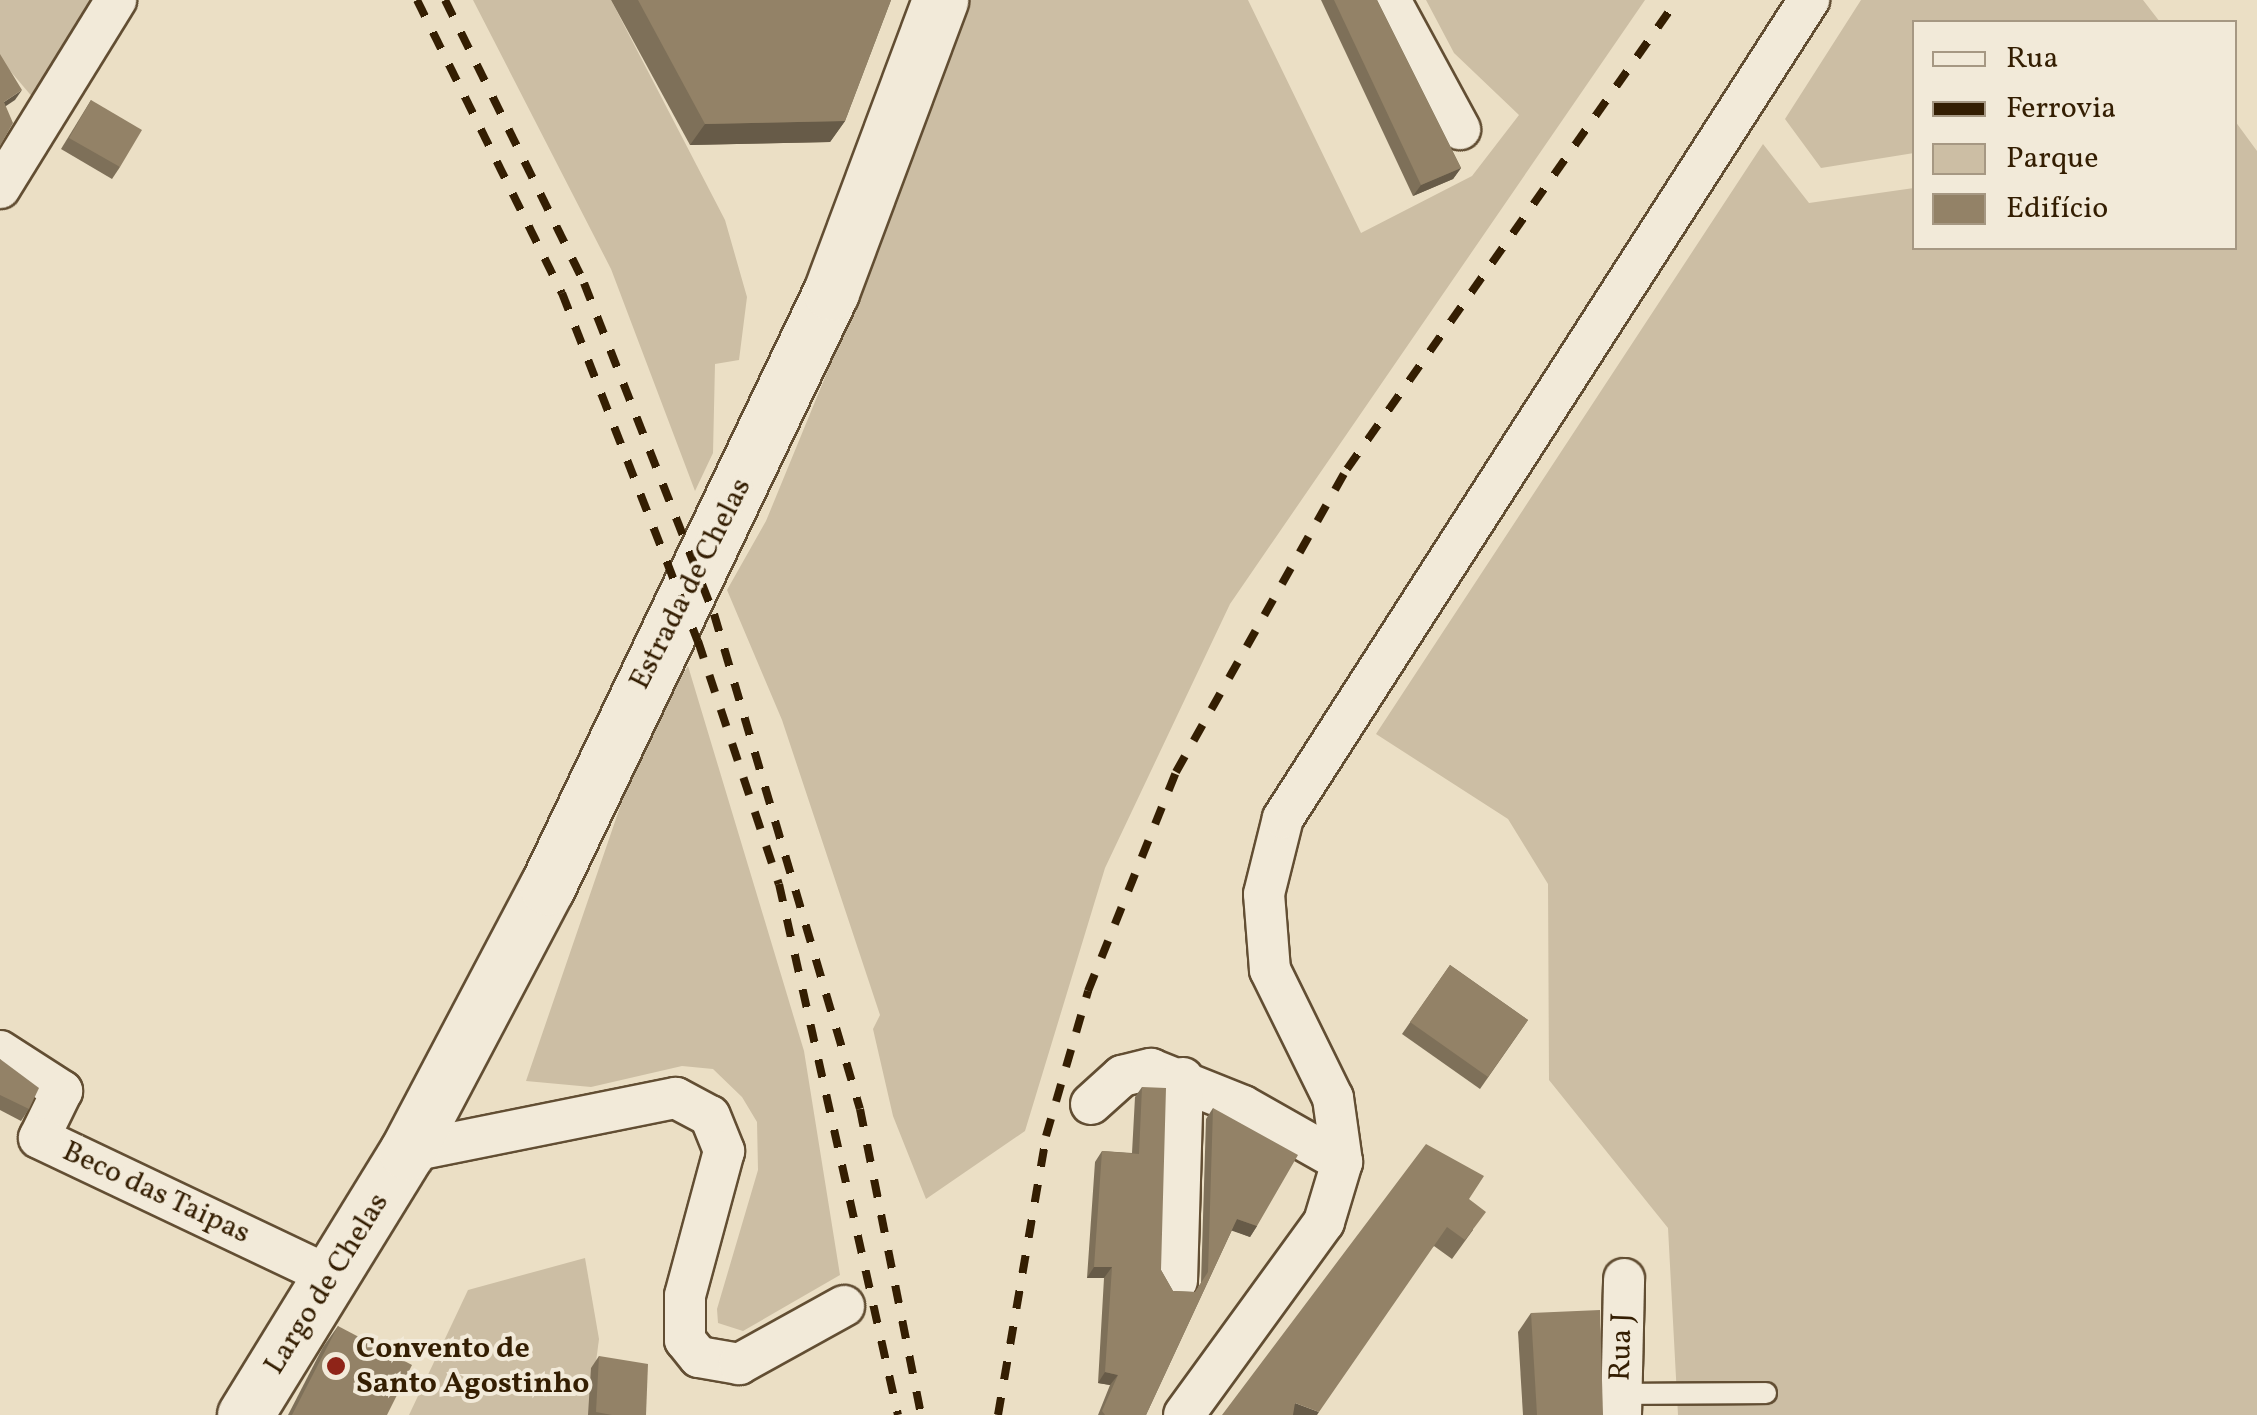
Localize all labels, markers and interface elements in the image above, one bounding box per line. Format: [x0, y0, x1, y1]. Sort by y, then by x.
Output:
legend [1912, 20, 2237, 250]
text: Rua [2006, 38, 2058, 80]
text: Ferrovia [2006, 88, 2116, 130]
text: Parque [2006, 138, 2098, 180]
text: Edifício [2006, 188, 2108, 230]
street label: Estrada de Chelas [622, 472, 760, 696]
street label: Beco das Taipas [56, 1134, 256, 1252]
street label: Largo de Chelas [257, 1187, 397, 1381]
street label: Rua J [1603, 1312, 1641, 1382]
place label: Convento de Santo Agostinho [356, 1331, 589, 1402]
marker: Convento de Santo Agostinho [325, 1355, 347, 1377]

